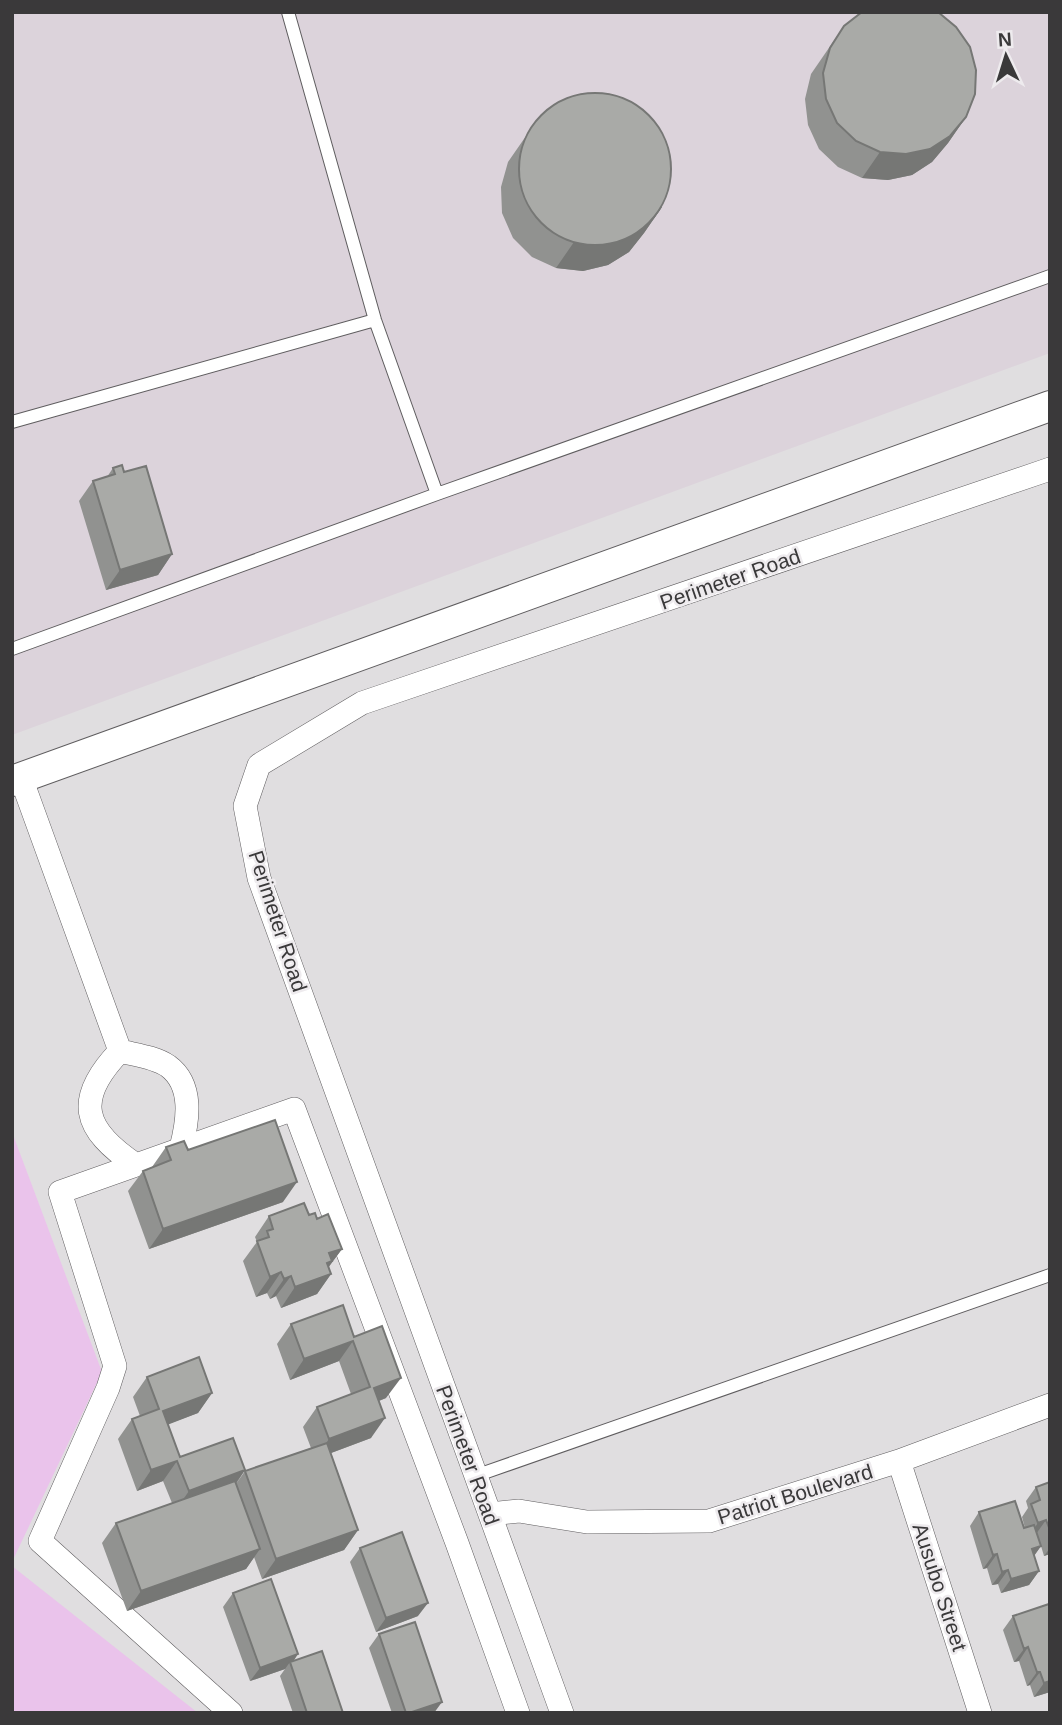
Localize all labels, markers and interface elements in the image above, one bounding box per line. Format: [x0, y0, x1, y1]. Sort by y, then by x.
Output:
north arrow [971, 21, 1041, 91]
text: N [997, 29, 1012, 50]
street label: Perimeter Road [657, 544, 803, 614]
street label: Perimeter Road [244, 848, 312, 994]
street label: Perimeter Road [432, 1382, 504, 1528]
street label: Patriot Boulevard [715, 1459, 875, 1529]
street label: Ausubo Street [908, 1520, 972, 1654]

